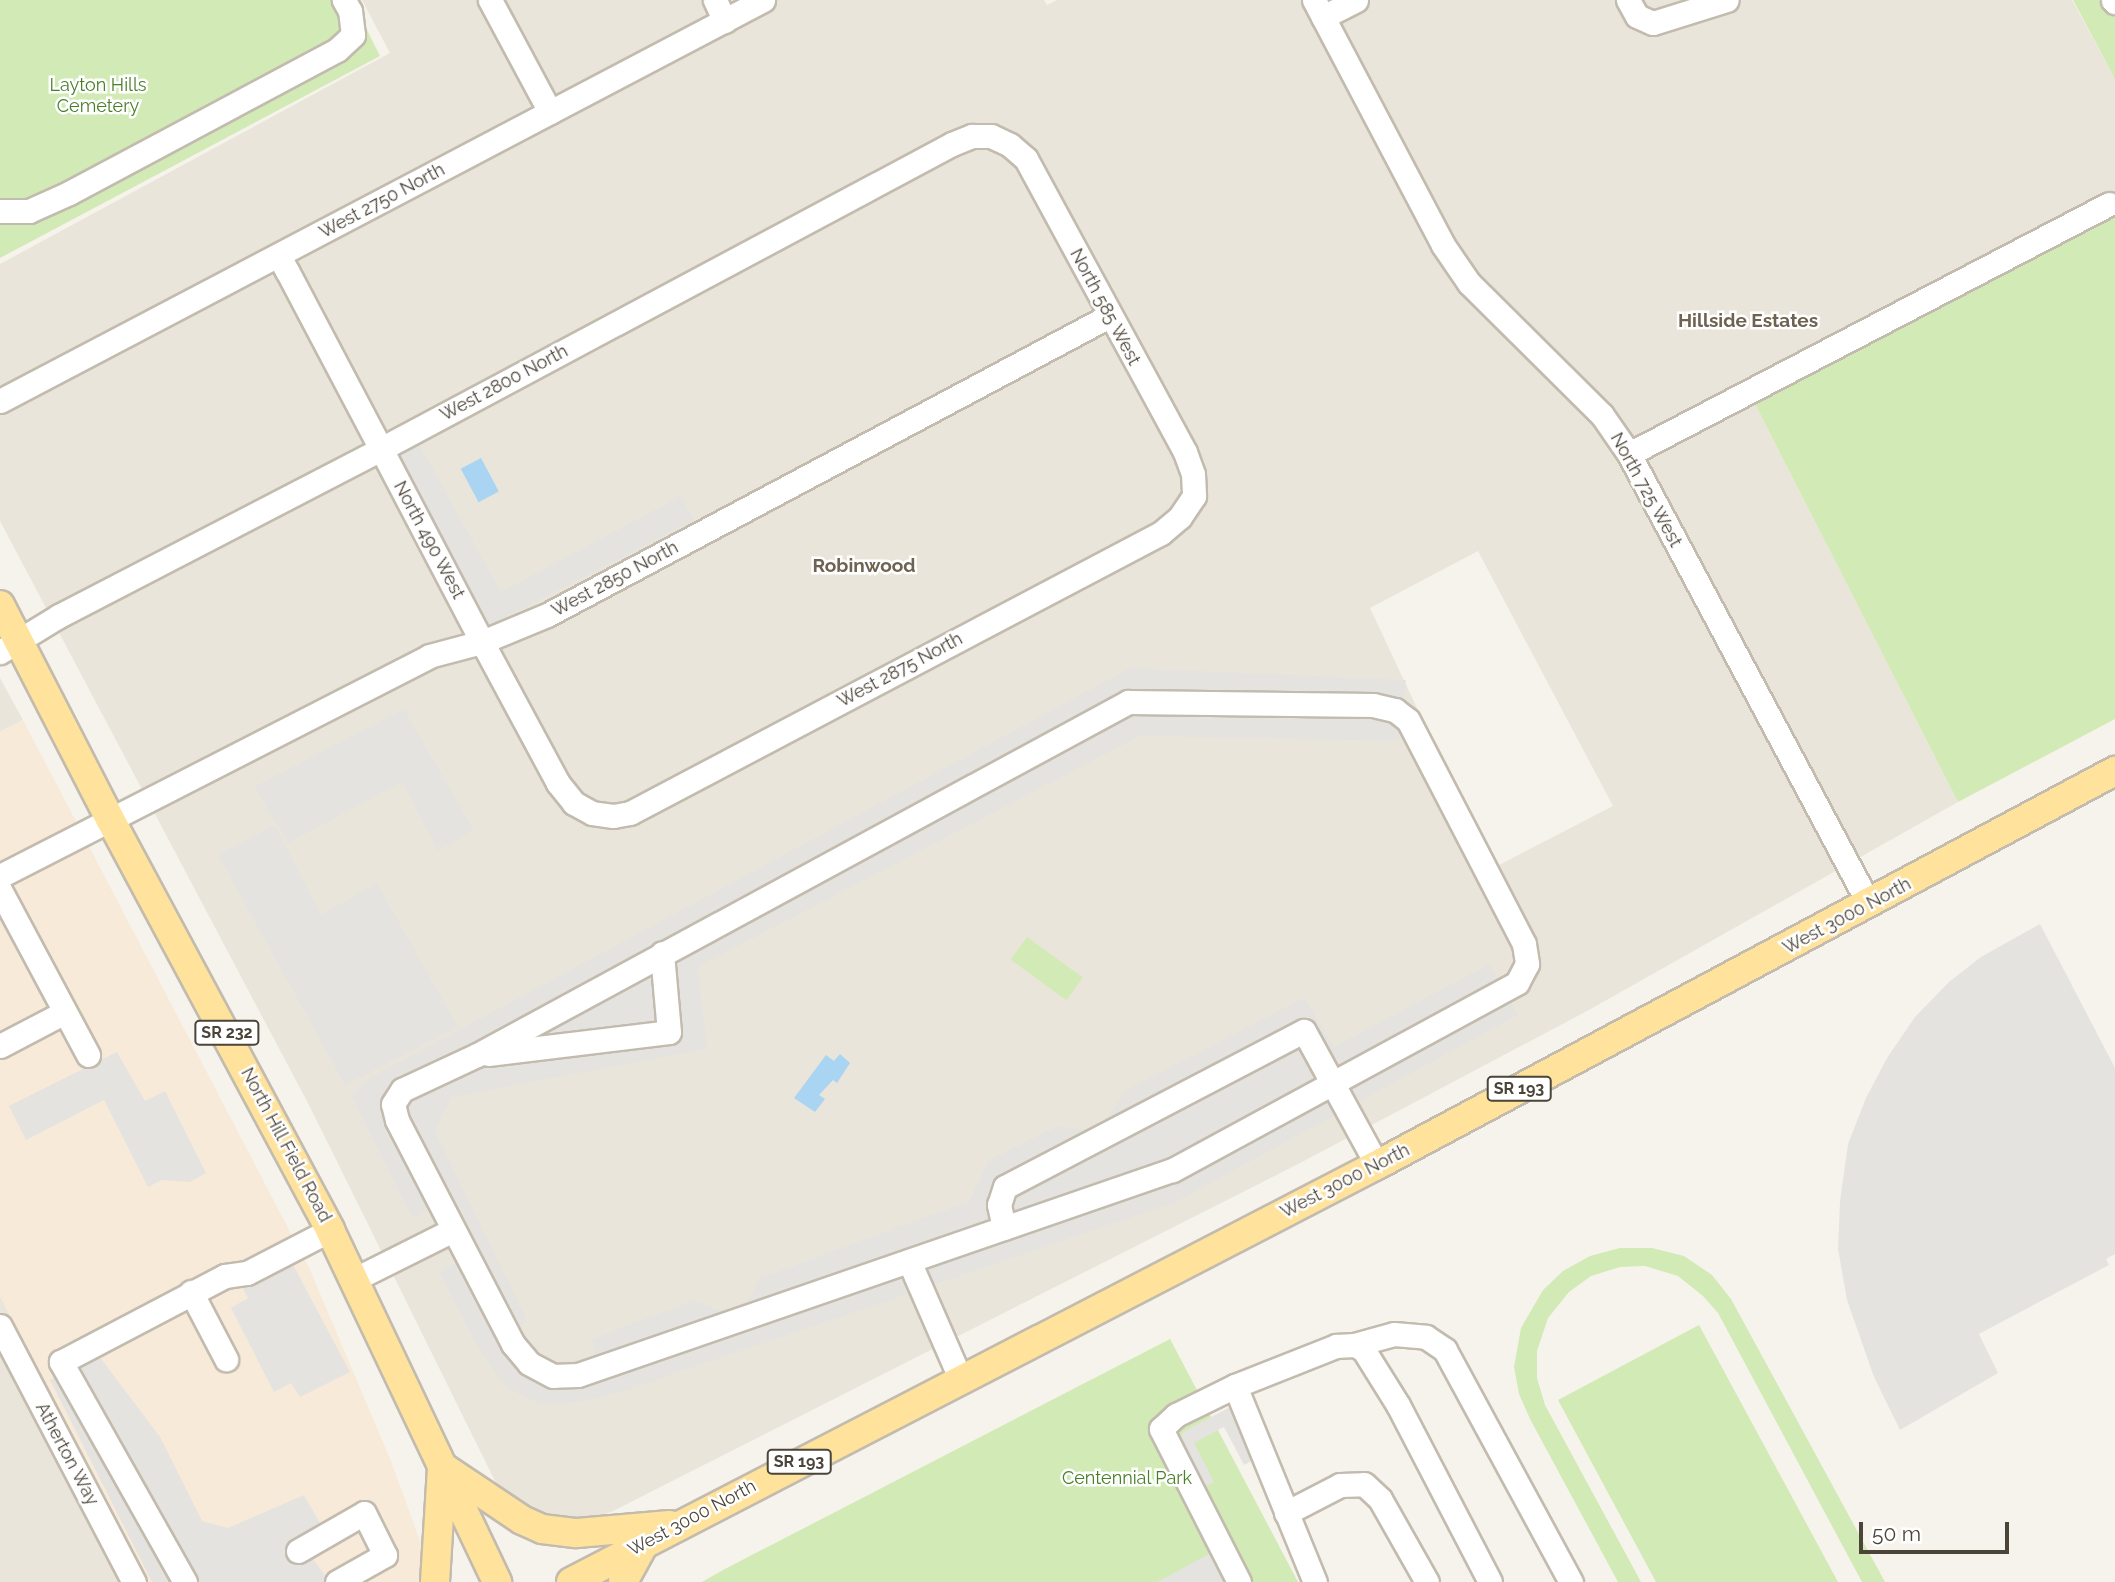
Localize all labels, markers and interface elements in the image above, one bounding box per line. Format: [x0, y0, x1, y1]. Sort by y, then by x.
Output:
park label: Layton Hills Cemetery [49, 75, 147, 118]
street label: West 2750 North [316, 159, 448, 243]
street label: North 585 West [1065, 245, 1145, 369]
district label: Hillside Estates [1678, 310, 1818, 332]
street label: West 2800 North [436, 340, 572, 426]
street label: North 725 West [1605, 429, 1687, 551]
street label: North 490 West [389, 477, 469, 603]
street label: West 2850 North [548, 537, 682, 621]
district label: Robinwood [813, 555, 915, 577]
street label: West 2875 North [834, 628, 966, 712]
street label: West 3000 North [1779, 873, 1915, 959]
road number: SR 232 [194, 1021, 260, 1046]
street label: North Hill Field Road [236, 1064, 336, 1226]
road number: SR 193 [1486, 1077, 1552, 1102]
street label: West 3000 North [1277, 1139, 1413, 1223]
street label: Atherton Way [31, 1399, 103, 1509]
road number: SR 193 [766, 1450, 832, 1474]
park label: Centennial Park [1062, 1467, 1192, 1489]
street label: West 3000 North [624, 1475, 760, 1561]
scale bar [1863, 1508, 2014, 1552]
text: 50 m [1872, 1521, 1921, 1546]

